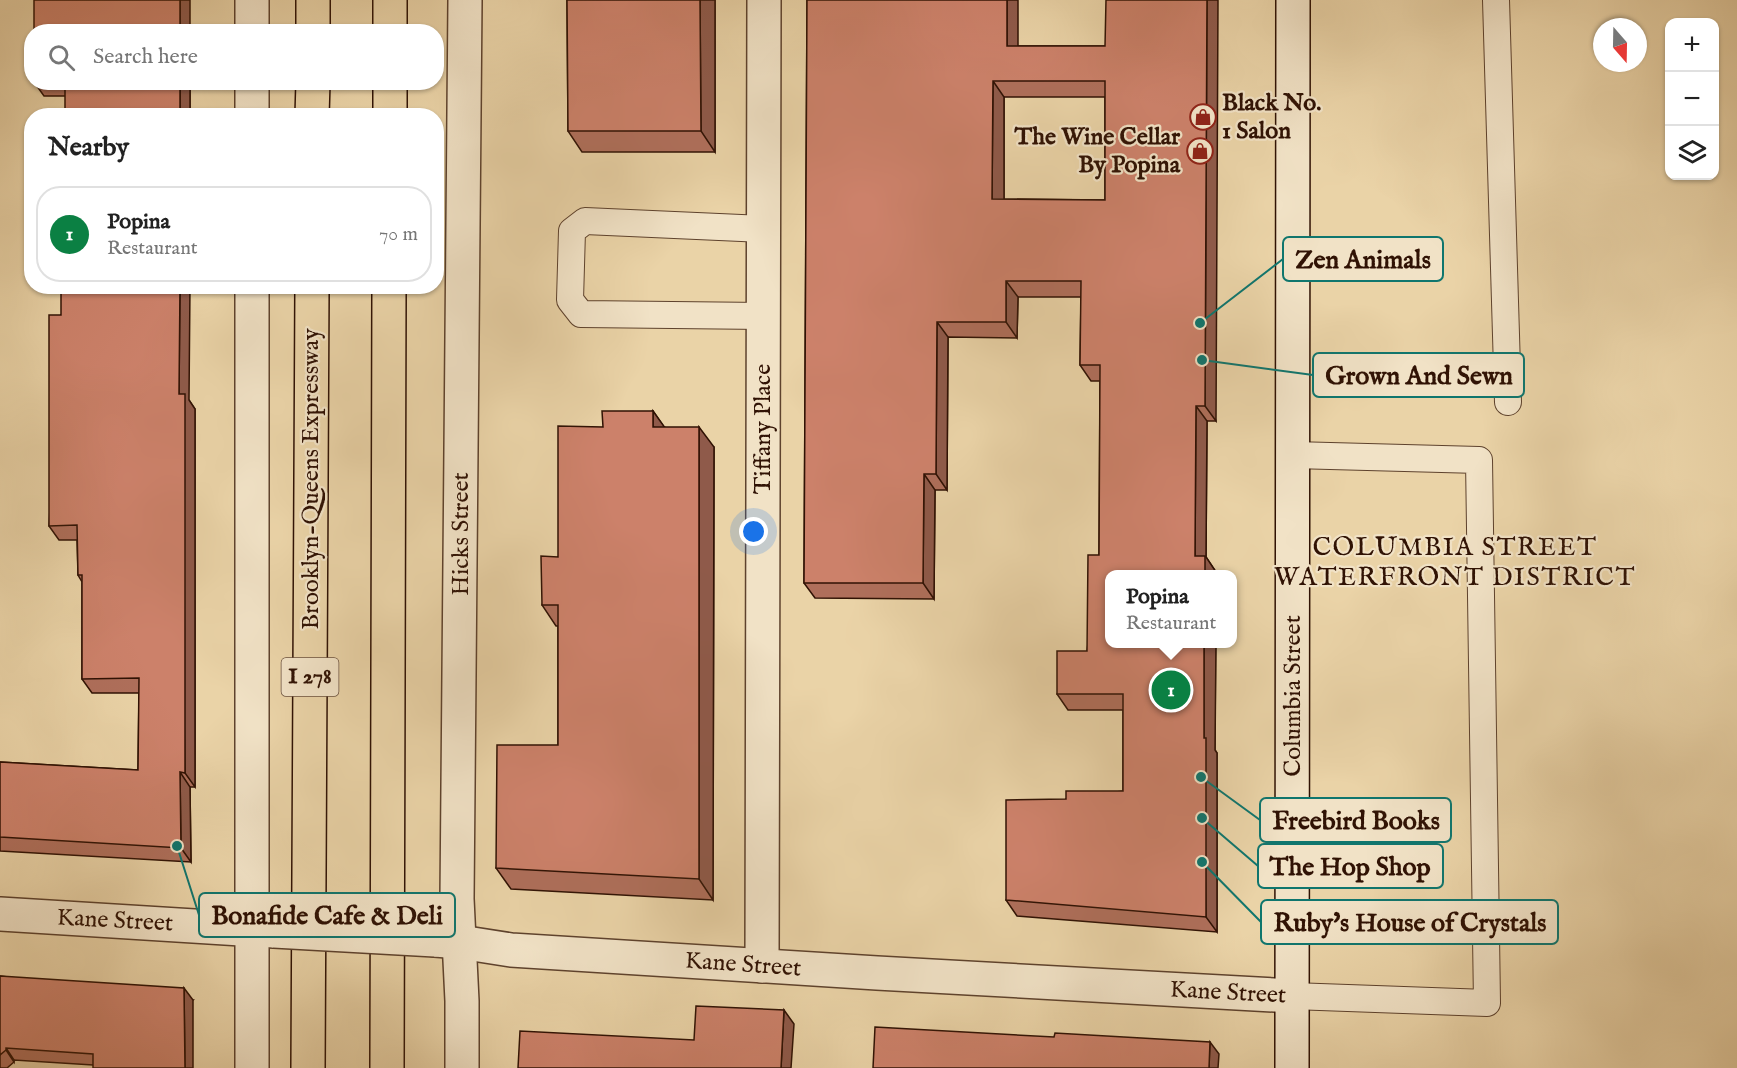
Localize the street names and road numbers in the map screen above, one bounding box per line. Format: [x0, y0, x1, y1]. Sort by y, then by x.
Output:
street label: Brooklyn-Queens Expressway [296, 328, 327, 630]
street label: Tiffany Place [748, 364, 779, 494]
street label: Hicks Street [446, 472, 477, 596]
street label: Columbia Street [1278, 615, 1309, 777]
road number: I 278 [282, 658, 338, 696]
street label: Kane Street [56, 902, 174, 940]
street label: Kane Street [684, 945, 802, 985]
street label: Kane Street [1169, 974, 1287, 1012]

